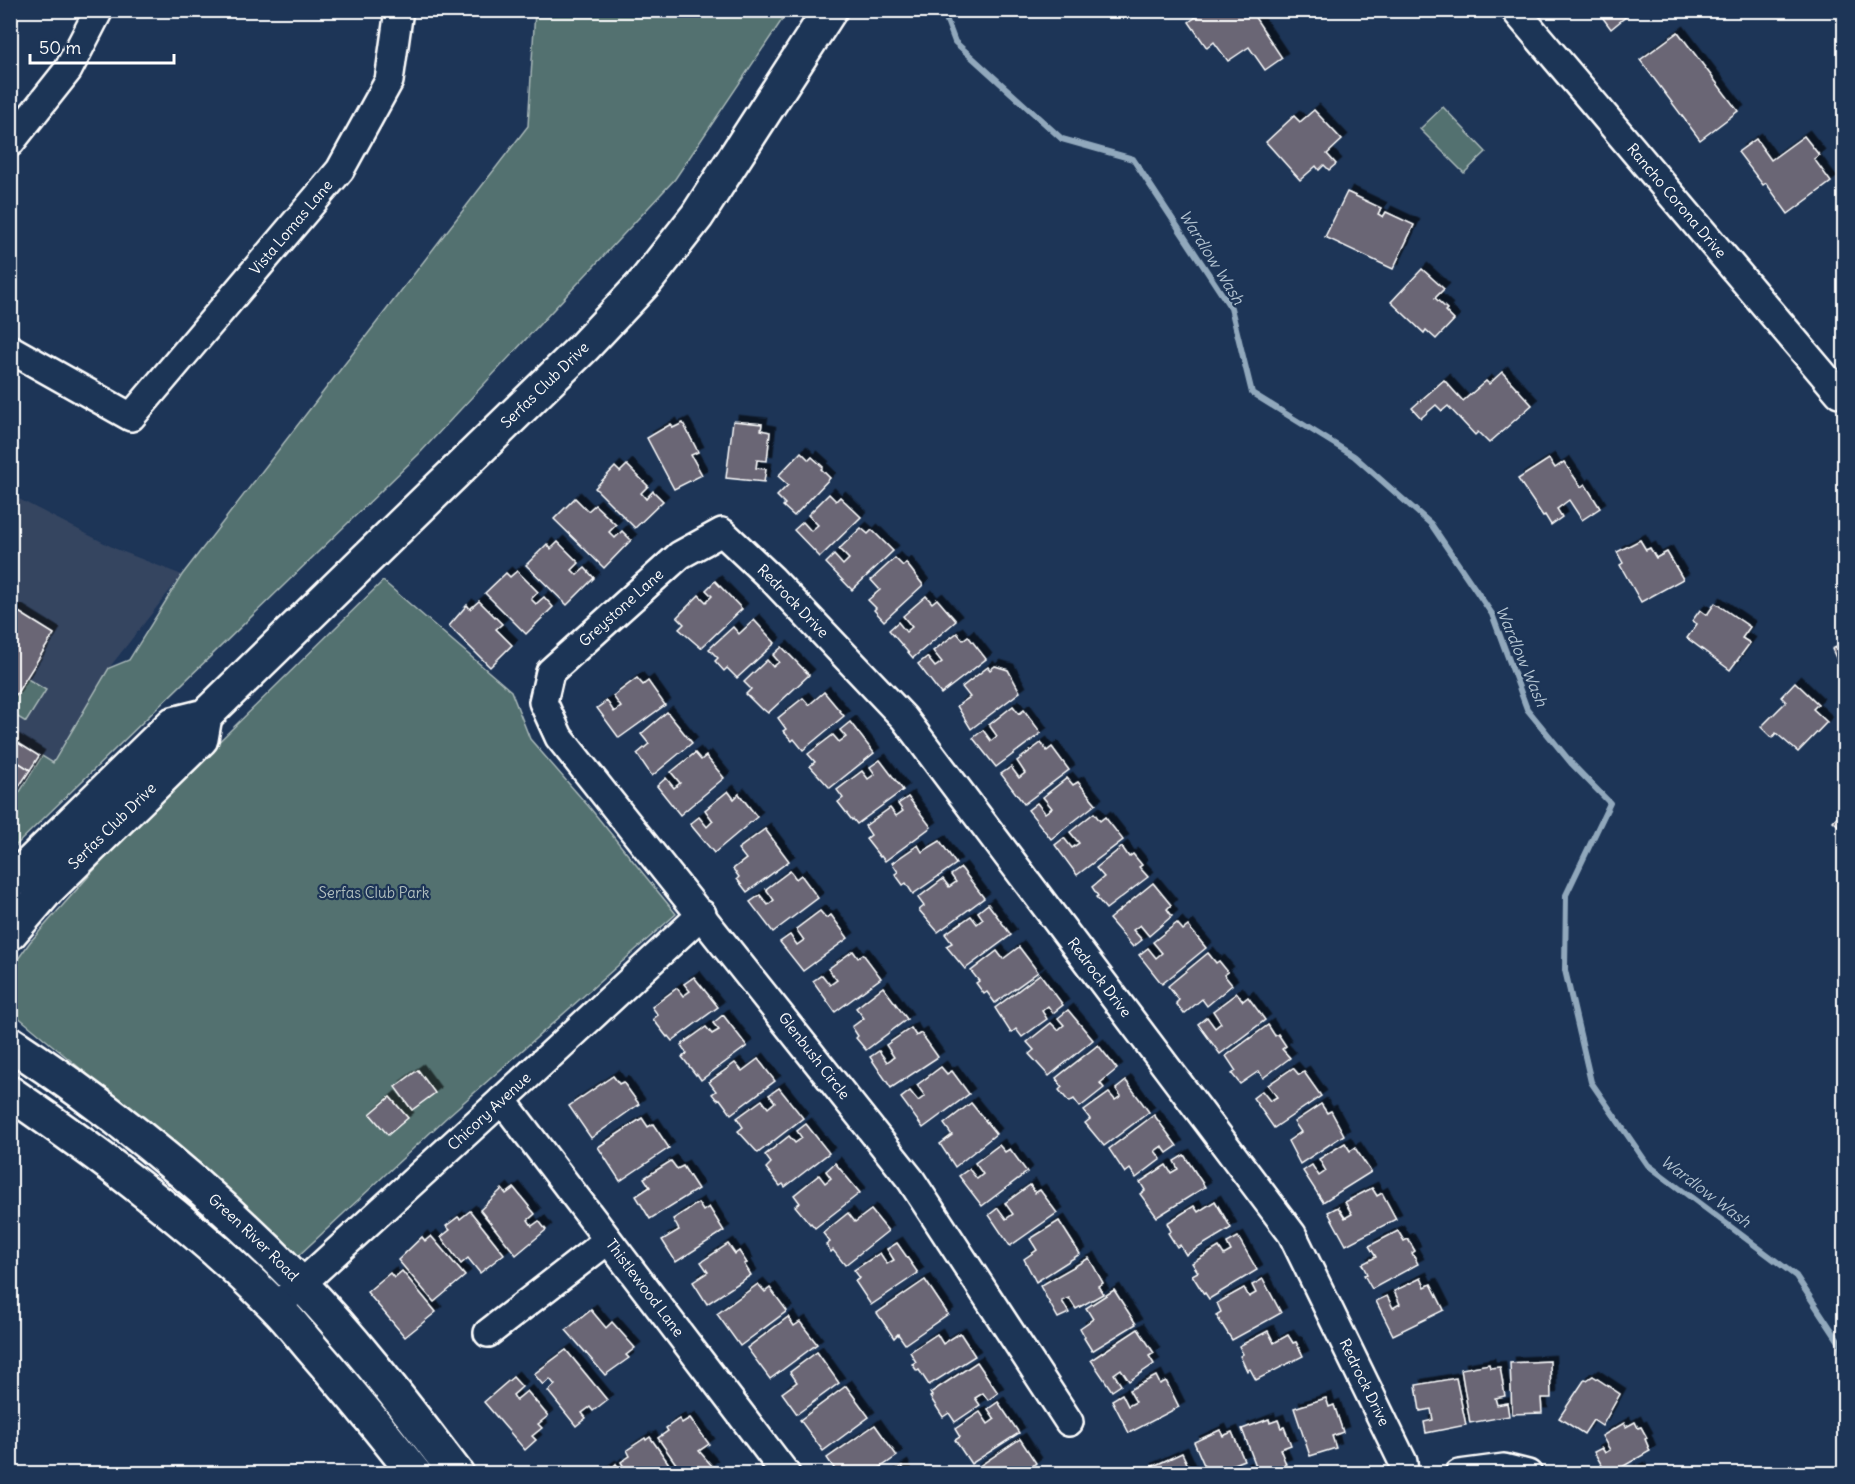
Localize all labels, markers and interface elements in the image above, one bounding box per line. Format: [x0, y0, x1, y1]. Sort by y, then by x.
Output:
scale bar [30, 27, 174, 65]
text: 50 m [39, 36, 81, 59]
street label: Rancho Corona Drive [1623, 139, 1731, 262]
street label: Vista Lomas Lane [245, 176, 337, 279]
water label: Wardlow Wash [1175, 206, 1249, 309]
street label: Serfas Club Drive [496, 338, 593, 432]
street label: Redrock Drive [753, 560, 833, 642]
street label: Greystone Lane [575, 565, 667, 650]
water label: Wardlow Wash [1492, 603, 1553, 710]
street label: Serfas Club Drive [64, 778, 160, 873]
park label: Serfas Club Park [318, 883, 430, 902]
street label: Redrock Drive [1063, 934, 1136, 1021]
street label: Glenbush Circle [774, 1008, 854, 1103]
street label: Chicory Avenue [443, 1068, 535, 1154]
water label: Wardlow Wash [1657, 1151, 1756, 1232]
street label: Green River Road [205, 1189, 303, 1285]
street label: Thistlewood Lane [602, 1235, 688, 1340]
street label: Redrock Drive [1335, 1335, 1394, 1429]

